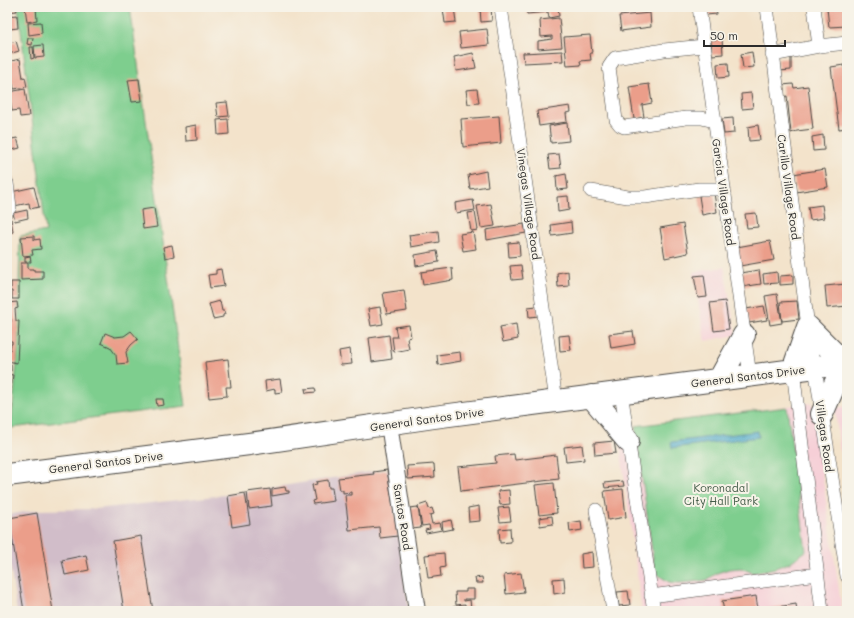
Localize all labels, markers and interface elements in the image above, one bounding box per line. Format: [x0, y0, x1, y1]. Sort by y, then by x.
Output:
scale bar [704, 22, 785, 48]
text: 50 m [710, 27, 738, 43]
street label: Carillo Village Road [774, 133, 804, 241]
street label: Garcia Village Road [709, 138, 739, 246]
street label: Vinegas Village Road [514, 147, 544, 261]
street label: General Santos Drive [690, 362, 806, 390]
street label: Villegas Road [813, 399, 837, 473]
street label: General Santos Drive [369, 404, 485, 434]
street label: General Santos Drive [48, 448, 164, 476]
park label: Koronadal City Hall Park [684, 480, 758, 508]
street label: Santos Road [390, 483, 416, 551]

